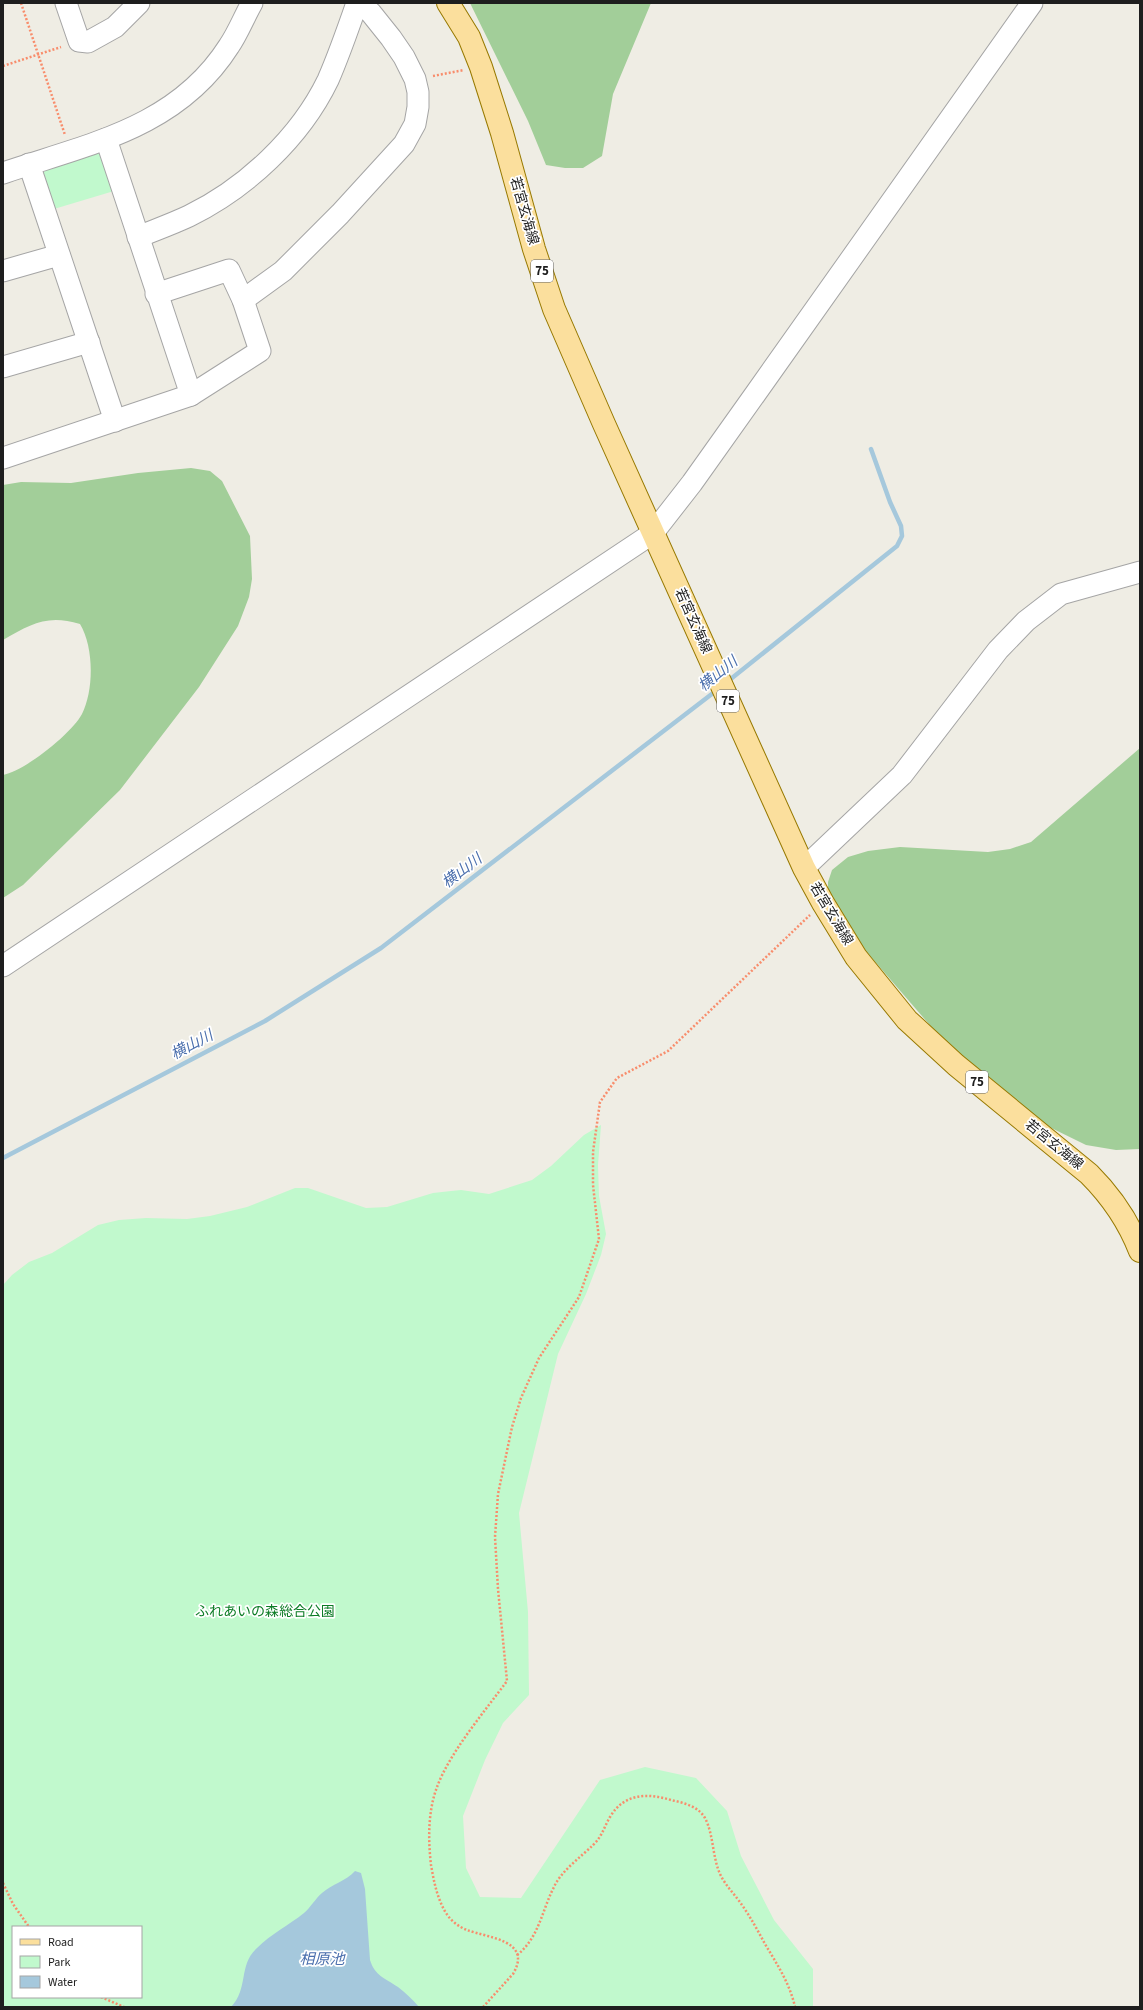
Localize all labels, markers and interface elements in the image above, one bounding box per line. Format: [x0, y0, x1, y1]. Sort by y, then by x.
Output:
street label: 若宮玄海線 [505, 175, 543, 247]
road number: 75 [531, 260, 553, 282]
street label: 若宮玄海線 [670, 585, 716, 657]
water label: 横山川 [694, 650, 744, 696]
road number: 75 [717, 690, 739, 712]
water label: 横山川 [438, 848, 488, 893]
street label: 若宮玄海線 [804, 879, 858, 949]
water label: 横山川 [167, 1024, 219, 1065]
road number: 75 [966, 1071, 988, 1093]
street label: 若宮玄海線 [1021, 1115, 1087, 1175]
park label: ふれあいの森総合公園 [195, 1602, 335, 1622]
legend [12, 1926, 142, 1998]
text: Road [48, 1934, 74, 1951]
water label: 相原池 [299, 1949, 346, 1970]
text: Park [48, 1954, 70, 1971]
text: Water [48, 1974, 78, 1991]

